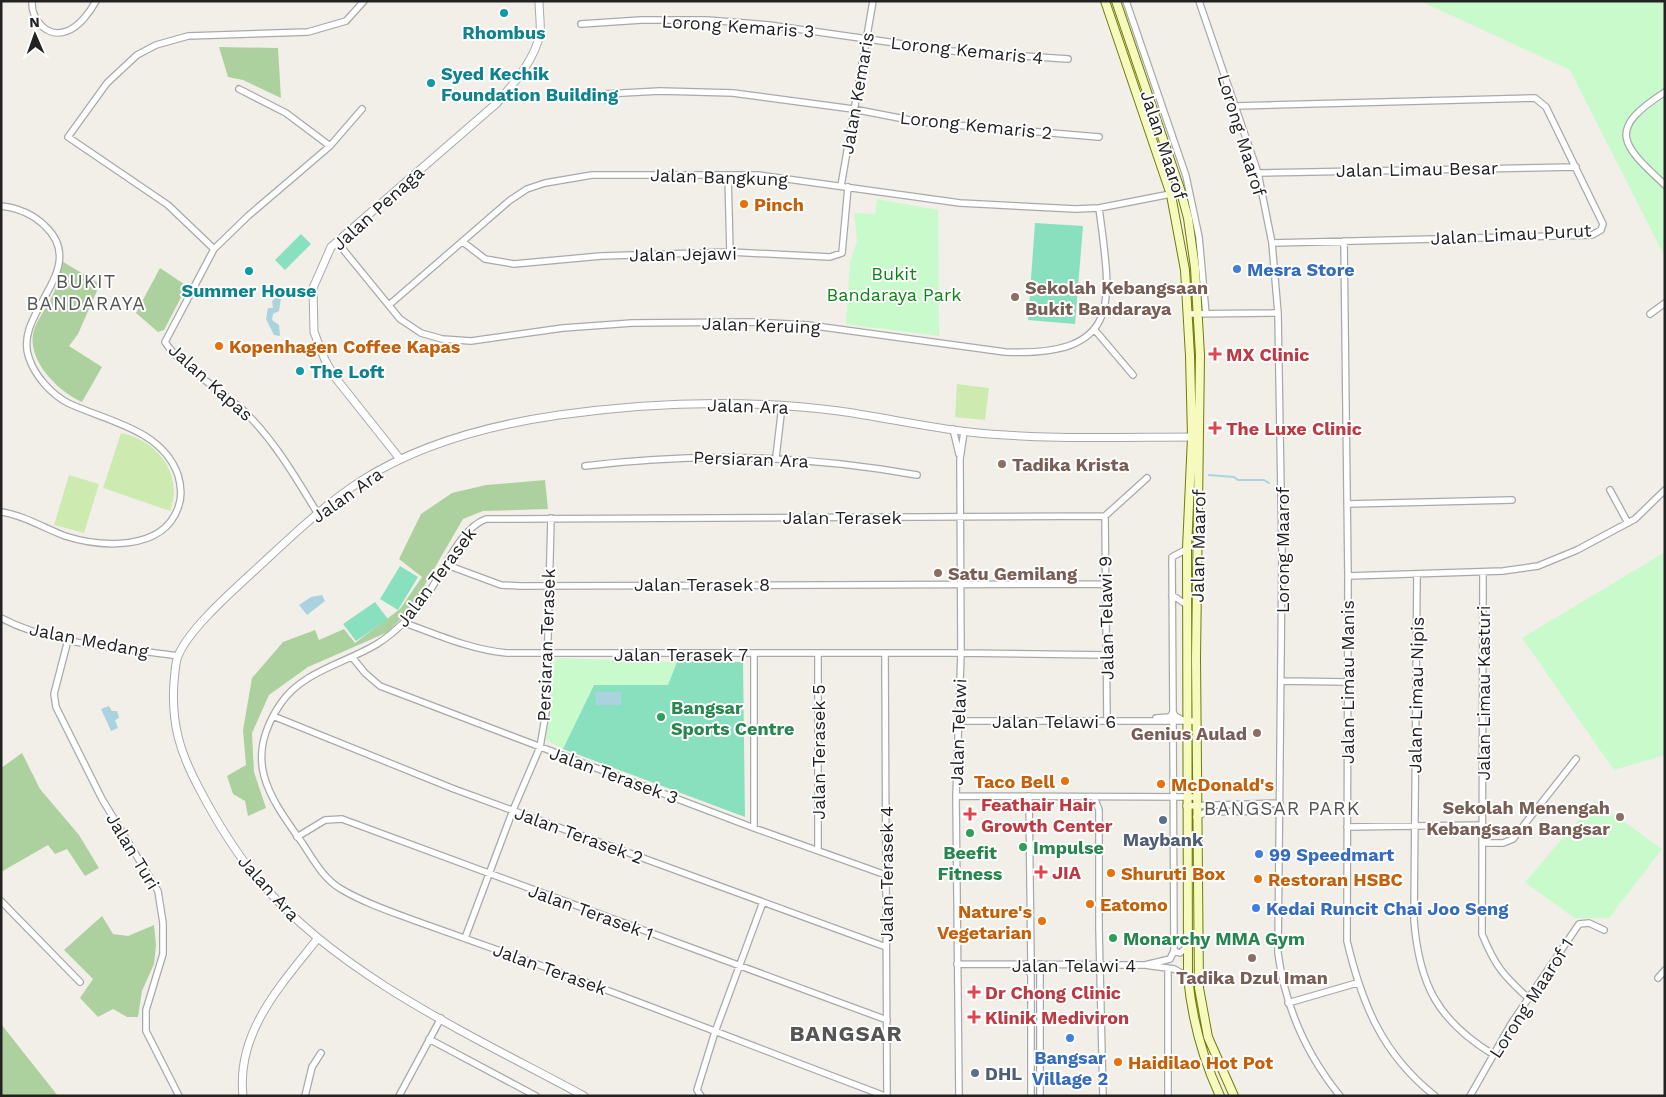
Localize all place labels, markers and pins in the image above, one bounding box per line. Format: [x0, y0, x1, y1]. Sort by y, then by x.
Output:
marker: Rhombus [498, 7, 510, 19]
place label: Rhombus [462, 22, 546, 43]
place label: Syed Kechik Foundation Building [441, 63, 619, 105]
marker: Syed Kechik Foundation Building [425, 77, 437, 89]
place label: Pinch [754, 194, 804, 215]
marker: Pinch [738, 198, 750, 210]
place label: Mesra Store [1247, 259, 1355, 280]
marker: Mesra Store [1231, 263, 1243, 275]
marker: Summer House [243, 265, 255, 277]
place label: Sekolah Kebangsaan Bukit Bandaraya [1025, 277, 1208, 319]
place label: Summer House [182, 280, 316, 301]
marker: Sekolah Kebangsaan Bukit Bandaraya [1009, 291, 1021, 303]
place label: Kopenhagen Coffee Kapas [229, 336, 461, 357]
marker: Kopenhagen Coffee Kapas [213, 340, 225, 352]
place label: MX Clinic [1226, 344, 1309, 365]
marker: MX Clinic [1208, 347, 1222, 361]
place label: The Loft [310, 361, 385, 382]
marker: The Loft [294, 365, 306, 377]
place label: The Luxe Clinic [1226, 418, 1362, 439]
marker: The Luxe Clinic [1208, 421, 1222, 435]
place label: Tadika Krista [1012, 454, 1130, 475]
marker: Tadika Krista [996, 458, 1008, 470]
place label: Satu Gemilang [948, 563, 1078, 584]
marker: Satu Gemilang [932, 567, 944, 579]
place label: Bangsar Sports Centre [671, 697, 794, 739]
marker: Bangsar Sports Centre [655, 711, 667, 723]
place label: Genius Aulad [1131, 723, 1247, 744]
marker: Genius Aulad [1251, 727, 1263, 739]
place label: Taco Bell [974, 771, 1055, 792]
place label: McDonald's [1171, 774, 1274, 795]
marker: Taco Bell [1059, 775, 1071, 787]
marker: McDonald's [1155, 778, 1167, 790]
place label: Feathair Hair Growth Center [981, 794, 1113, 836]
place label: Sekolah Menengah Kebangsaan Bangsar [1426, 797, 1610, 839]
marker: Feathair Hair Growth Center [963, 807, 977, 821]
marker: Sekolah Menengah Kebangsaan Bangsar [1614, 811, 1626, 823]
marker: Maybank [1157, 814, 1169, 826]
marker: Beefit Fitness [964, 827, 976, 839]
place label: Maybank [1123, 829, 1204, 850]
place label: Impulse [1033, 837, 1104, 858]
marker: Impulse [1017, 841, 1029, 853]
place label: Beefit Fitness [938, 842, 1003, 884]
place label: 99 Speedmart [1269, 844, 1394, 865]
marker: 99 Speedmart [1253, 848, 1265, 860]
place label: JIA [1052, 862, 1082, 883]
place label: Shuruti Box [1121, 863, 1226, 884]
marker: JIA [1034, 865, 1048, 879]
marker: Shuruti Box [1105, 867, 1117, 879]
place label: Restoran HSBC [1268, 869, 1403, 890]
marker: Restoran HSBC [1252, 873, 1264, 885]
place label: Eatomo [1100, 894, 1168, 915]
marker: Eatomo [1084, 898, 1096, 910]
place label: Kedai Runcit Chai Joo Seng [1266, 898, 1509, 919]
place label: Nature's Vegetarian [937, 901, 1032, 943]
marker: Kedai Runcit Chai Joo Seng [1250, 902, 1262, 914]
marker: Nature's Vegetarian [1036, 915, 1048, 927]
place label: Monarchy MMA Gym [1123, 928, 1305, 949]
marker: Monarchy MMA Gym [1107, 932, 1119, 944]
marker: Tadika Dzul Iman [1246, 952, 1258, 964]
place label: Tadika Dzul Iman [1176, 967, 1328, 988]
place label: Dr Chong Clinic [985, 982, 1121, 1003]
marker: Dr Chong Clinic [967, 985, 981, 999]
place label: Klinik Mediviron [985, 1007, 1129, 1028]
marker: Klinik Mediviron [967, 1010, 981, 1024]
marker: Bangsar Village 2 [1064, 1032, 1076, 1044]
place label: Bangsar Village 2 [1032, 1047, 1108, 1089]
place label: Haidilao Hot Pot [1128, 1052, 1273, 1073]
marker: Haidilao Hot Pot [1112, 1056, 1124, 1068]
place label: DHL [985, 1063, 1022, 1084]
marker: DHL [969, 1067, 981, 1079]

